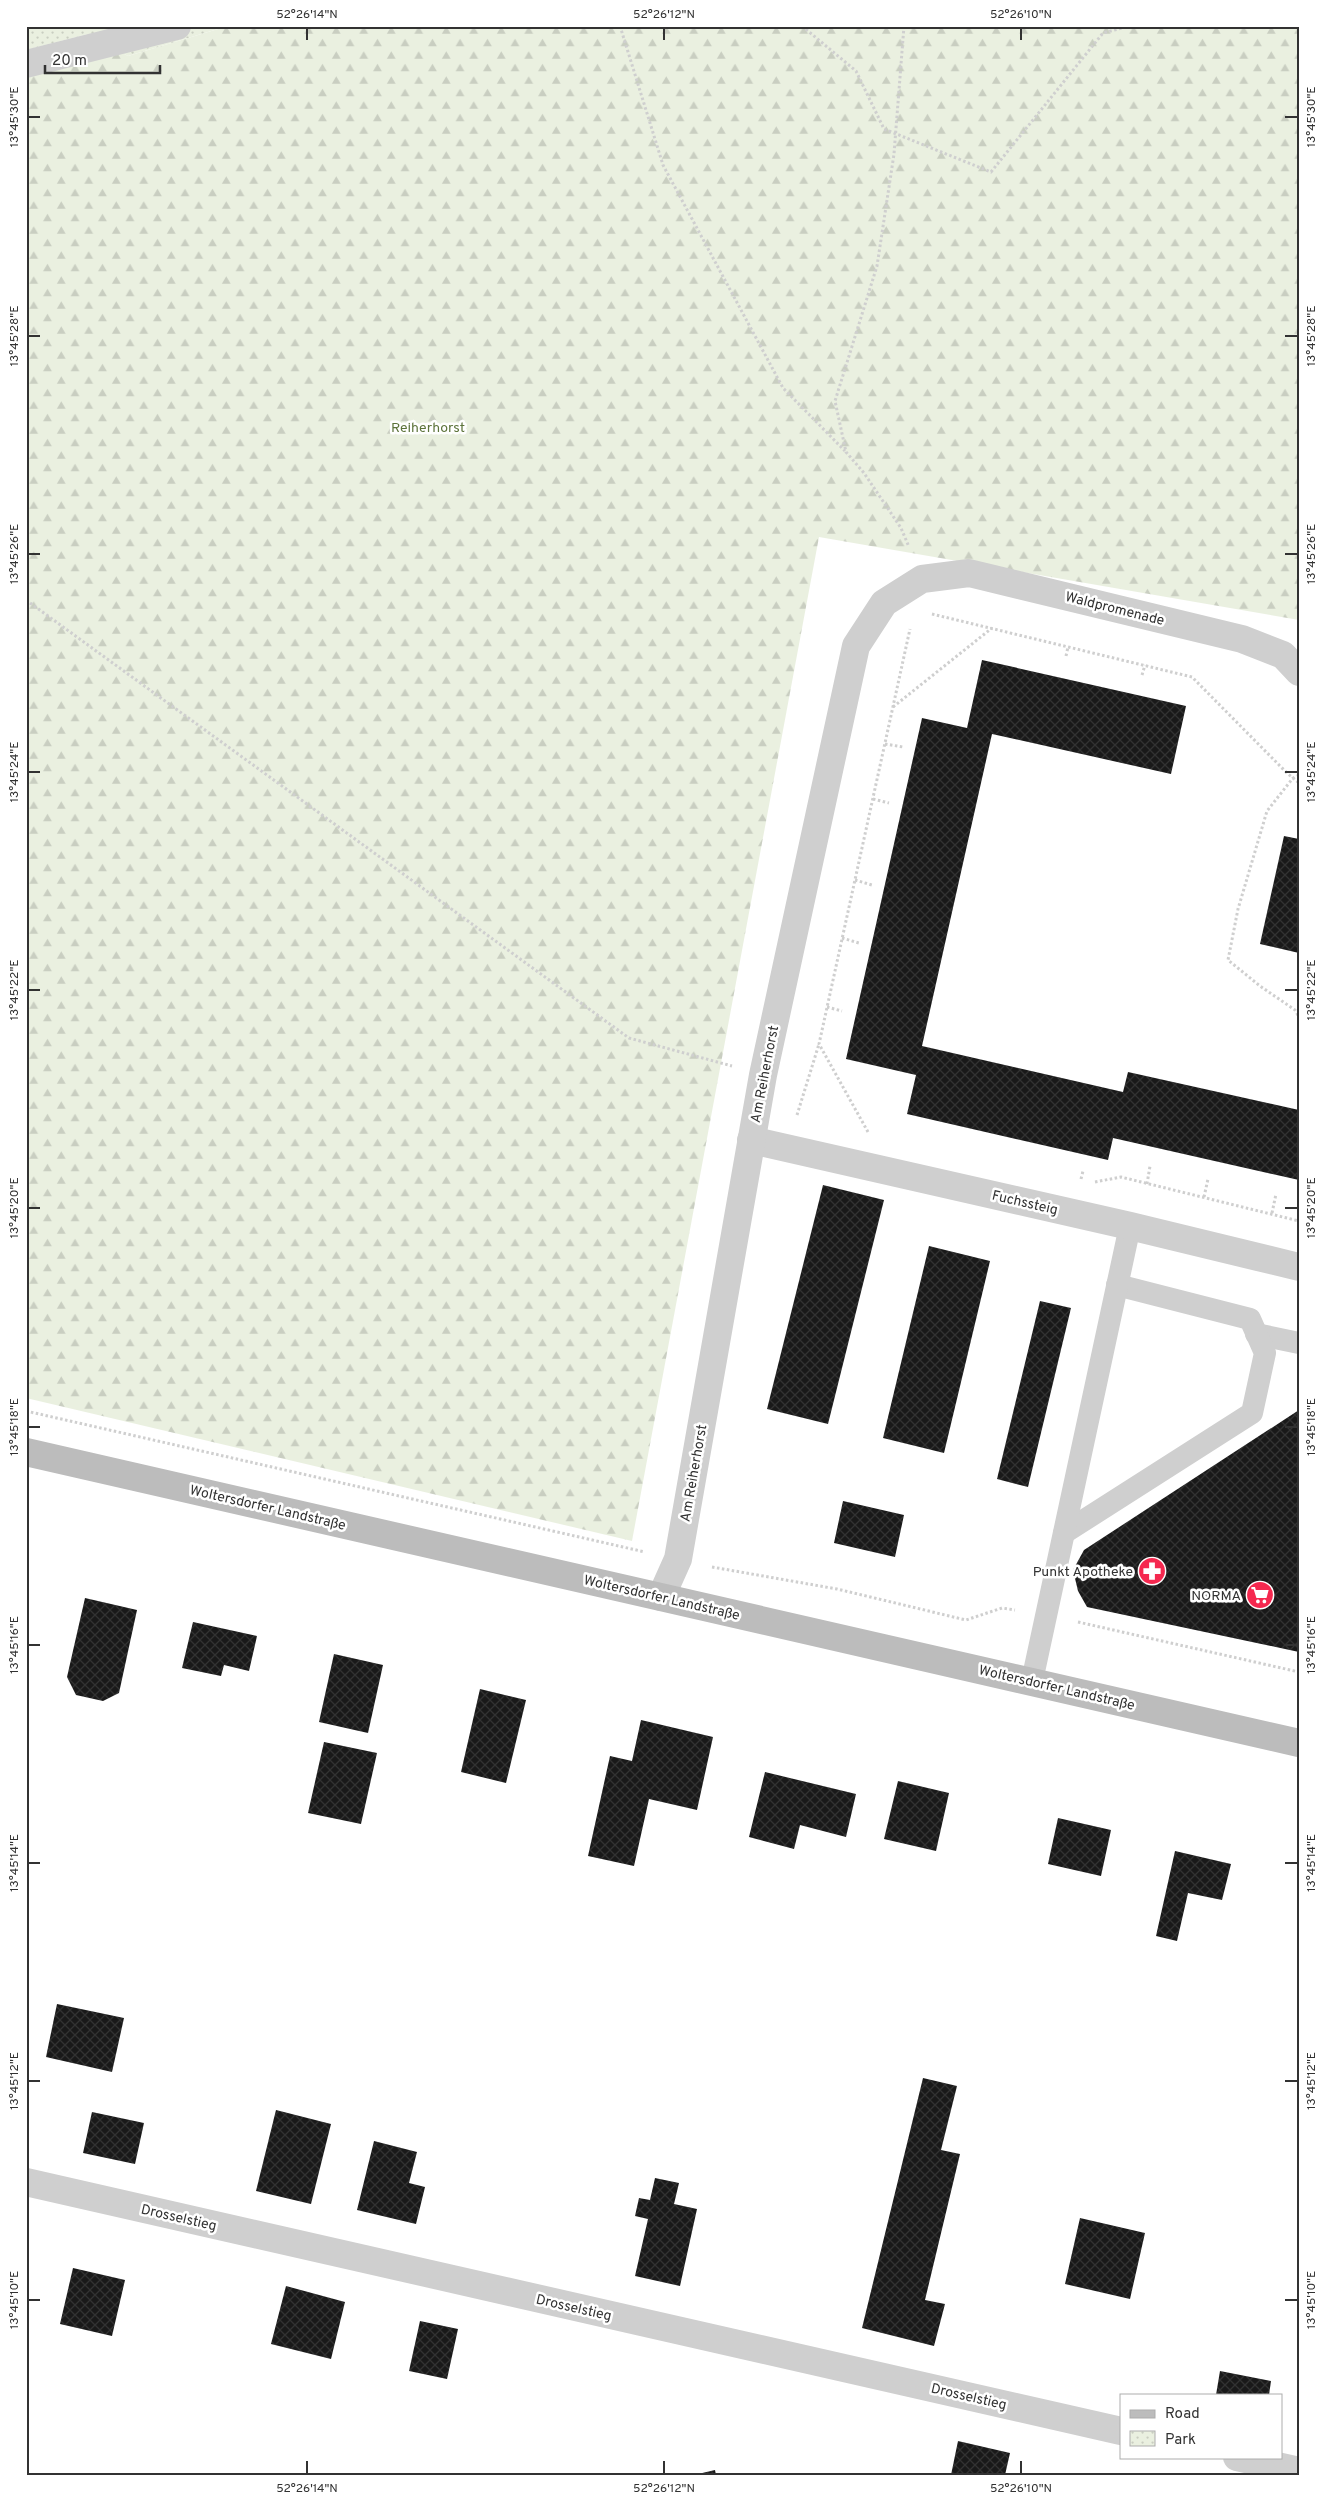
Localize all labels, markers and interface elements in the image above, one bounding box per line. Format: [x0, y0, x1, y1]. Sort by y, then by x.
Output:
text: 52°26'14"N [276, 7, 338, 23]
text: 52°26'12"N [633, 7, 695, 23]
text: 52°26'10"N [990, 7, 1052, 23]
scale bar [45, 42, 160, 74]
text: 20 m [52, 52, 87, 71]
text: 13°45'30"E [7, 87, 23, 147]
text: 13°45'30"E [1304, 87, 1320, 147]
text: 13°45'28"E [7, 306, 23, 366]
text: 13°45'28"E [1304, 306, 1320, 366]
park label: Reiherhorst [391, 420, 465, 437]
text: 13°45'26"E [7, 524, 23, 584]
text: 13°45'26"E [1304, 524, 1320, 584]
street label: Waldpromenade [1063, 589, 1166, 630]
text: 13°45'24"E [7, 742, 23, 802]
text: 13°45'24"E [1304, 742, 1320, 802]
text: 13°45'22"E [7, 960, 23, 1020]
text: 13°45'22"E [1304, 960, 1320, 1020]
street label: Am Reiherhorst [748, 1024, 783, 1124]
text: 13°45'20"E [7, 1177, 23, 1239]
text: 13°45'20"E [1304, 1177, 1320, 1239]
street label: Fuchssteig [990, 1188, 1059, 1219]
text: 13°45'18"E [7, 1398, 23, 1456]
text: 13°45'18"E [1304, 1398, 1320, 1456]
street label: Am Reiherhorst [678, 1423, 711, 1523]
street label: Woltersdorfer Landstraße [188, 1482, 347, 1535]
pharmacy icon: Punkt Apotheke [1137, 1556, 1167, 1586]
place label: Punkt Apotheke [1033, 1564, 1133, 1581]
street label: Woltersdorfer Landstraße [582, 1572, 741, 1625]
supermarket icon: NORMA [1245, 1580, 1275, 1610]
place label: NORMA [1191, 1588, 1241, 1605]
text: 13°45'16"E [7, 1616, 23, 1674]
text: 13°45'16"E [1304, 1616, 1320, 1674]
street label: Woltersdorfer Landstraße [977, 1662, 1136, 1715]
text: 13°45'14"E [7, 1834, 23, 1892]
text: 13°45'14"E [1304, 1834, 1320, 1892]
text: 13°45'12"E [7, 2052, 23, 2110]
text: 13°45'12"E [1304, 2052, 1320, 2110]
street label: Drosselstieg [139, 2201, 218, 2235]
text: 13°45'10"E [7, 2271, 23, 2329]
text: 13°45'10"E [1304, 2271, 1320, 2329]
street label: Drosselstieg [534, 2291, 613, 2325]
street label: Drosselstieg [929, 2380, 1008, 2414]
legend [1120, 2394, 1282, 2458]
text: Road [1165, 2405, 1200, 2424]
text: Park [1165, 2431, 1196, 2450]
text: 52°26'14"N [276, 2481, 338, 2497]
text: 52°26'12"N [633, 2481, 695, 2497]
text: 52°26'10"N [990, 2481, 1052, 2497]

